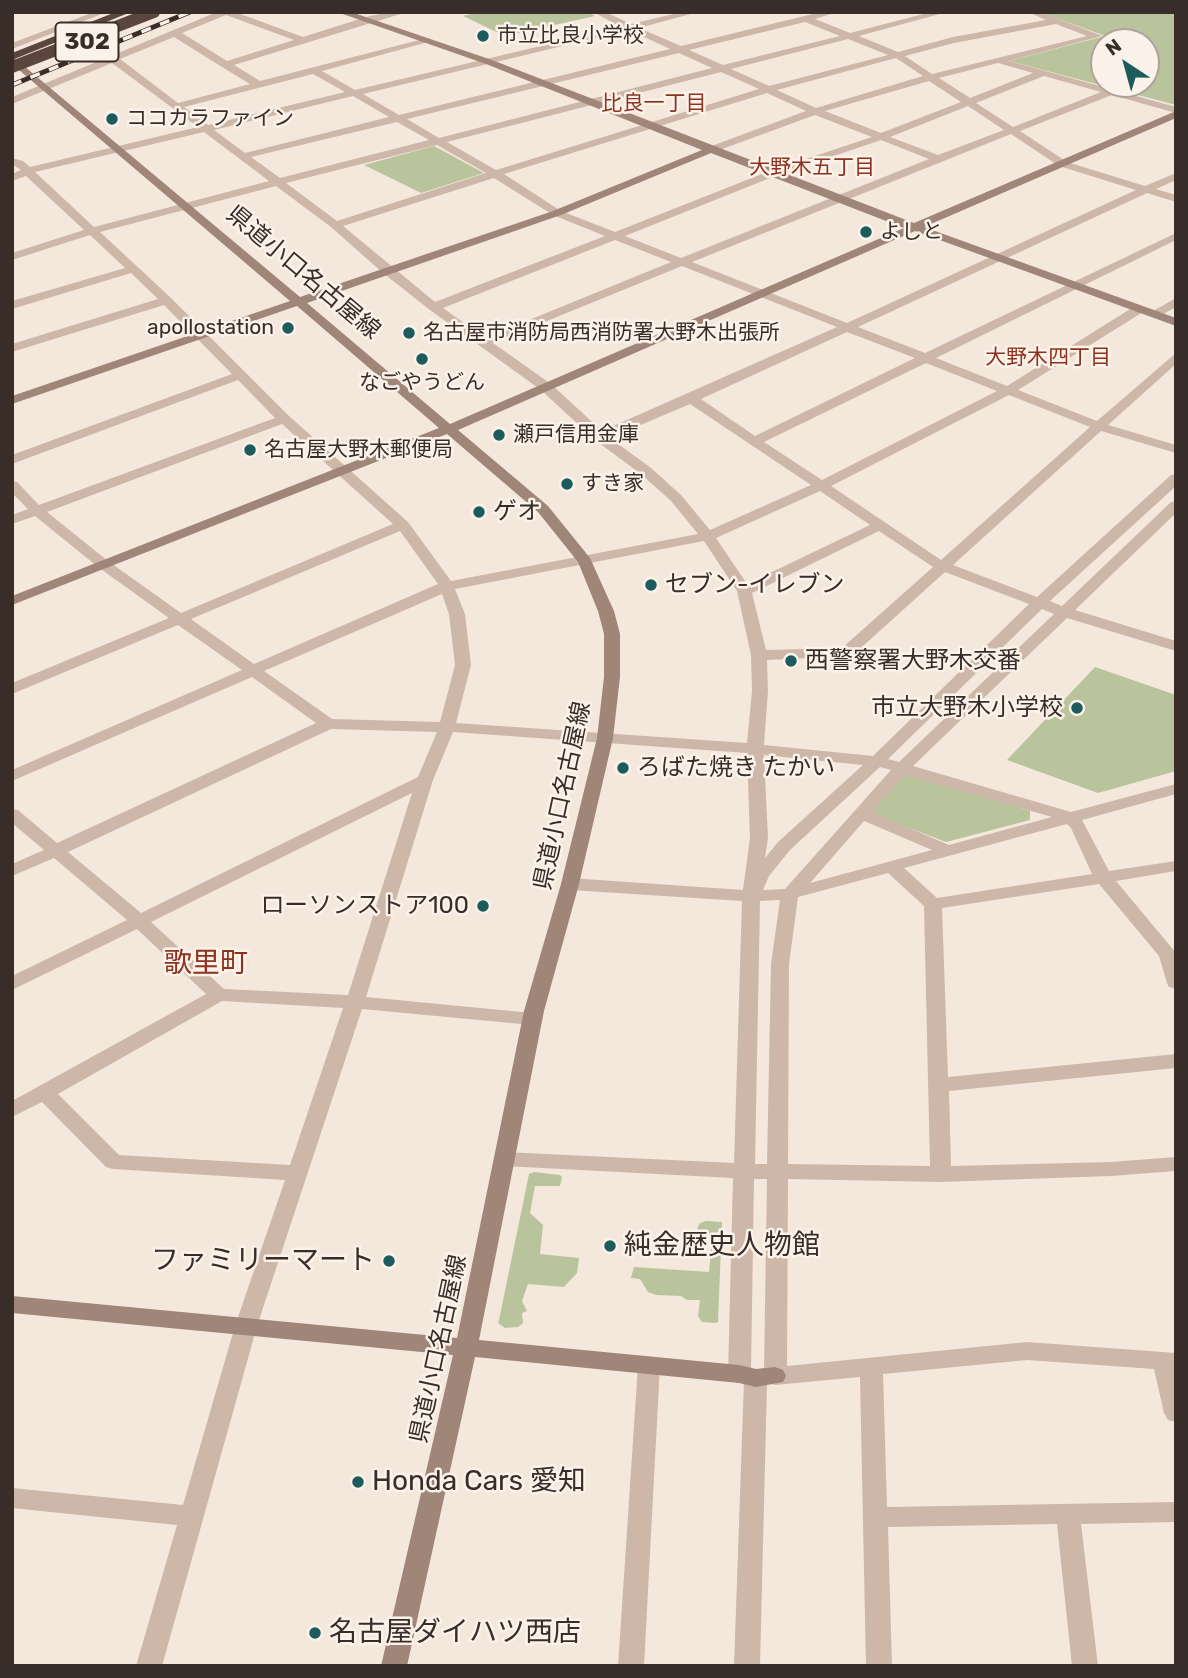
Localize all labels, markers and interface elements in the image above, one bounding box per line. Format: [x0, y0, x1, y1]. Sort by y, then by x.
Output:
road number: 302 [56, 22, 119, 61]
place label: 市立比良小学校 [497, 23, 644, 49]
marker: 市立比良小学校 [475, 28, 491, 44]
north arrow [1090, 28, 1160, 98]
text: N [1101, 34, 1126, 61]
district label: 比良一丁目 [602, 91, 706, 117]
place label: ココカラファイン [126, 106, 294, 132]
marker: ココカラファイン [104, 111, 120, 127]
district label: 大野木五丁目 [749, 155, 875, 181]
street label: 県道小口名古屋線 [220, 200, 386, 346]
place label: よしと [880, 219, 943, 245]
marker: よしと [858, 224, 874, 240]
place label: apollostation [147, 315, 274, 341]
marker: apollostation [280, 320, 296, 336]
place label: 名古屋市消防局西消防署大野木出張所 [423, 320, 780, 346]
marker: 名古屋市消防局西消防署大野木出張所 [401, 325, 417, 341]
district label: 大野木四丁目 [985, 345, 1111, 371]
marker: なごやうどん [414, 351, 430, 367]
place label: なごやうどん [359, 370, 485, 396]
place label: 瀬戸信用金庫 [513, 422, 639, 448]
marker: 瀬戸信用金庫 [491, 427, 507, 443]
place label: 名古屋大野木郵便局 [264, 437, 453, 463]
marker: 名古屋大野木郵便局 [242, 442, 258, 458]
place label: すき家 [581, 471, 644, 497]
marker: すき家 [559, 476, 575, 492]
place label: ゲオ [493, 498, 541, 526]
marker: ゲオ [471, 504, 487, 520]
place label: セブン-イレブン [665, 571, 845, 599]
marker: セブン-イレブン [643, 577, 659, 593]
place label: 西警察署大野木交番 [805, 647, 1021, 675]
marker: 西警察署大野木交番 [783, 653, 799, 669]
place label: 市立大野木小学校 [871, 694, 1063, 722]
street label: 県道小口名古屋線 [529, 699, 597, 893]
marker: 市立大野木小学校 [1069, 700, 1085, 716]
place label: ろばた焼き たかい [637, 754, 835, 782]
marker: ろばた焼き たかい [615, 760, 631, 776]
place label: ローソンストア100 [260, 892, 469, 920]
marker: ローソンストア100 [475, 898, 491, 914]
district label: 歌里町 [164, 947, 248, 981]
place label: 純金歴史人物館 [624, 1229, 820, 1263]
marker: 純金歴史人物館 [602, 1238, 618, 1254]
place label: ファミリーマート [151, 1244, 375, 1278]
street label: 県道小口名古屋線 [405, 1252, 473, 1446]
marker: ファミリーマート [381, 1253, 397, 1269]
place label: Honda Cars 愛知 [372, 1465, 586, 1499]
marker: Honda Cars 愛知 [350, 1474, 366, 1490]
place label: 名古屋ダイハツ西店 [329, 1616, 581, 1650]
marker: 名古屋ダイハツ西店 [307, 1625, 323, 1641]

